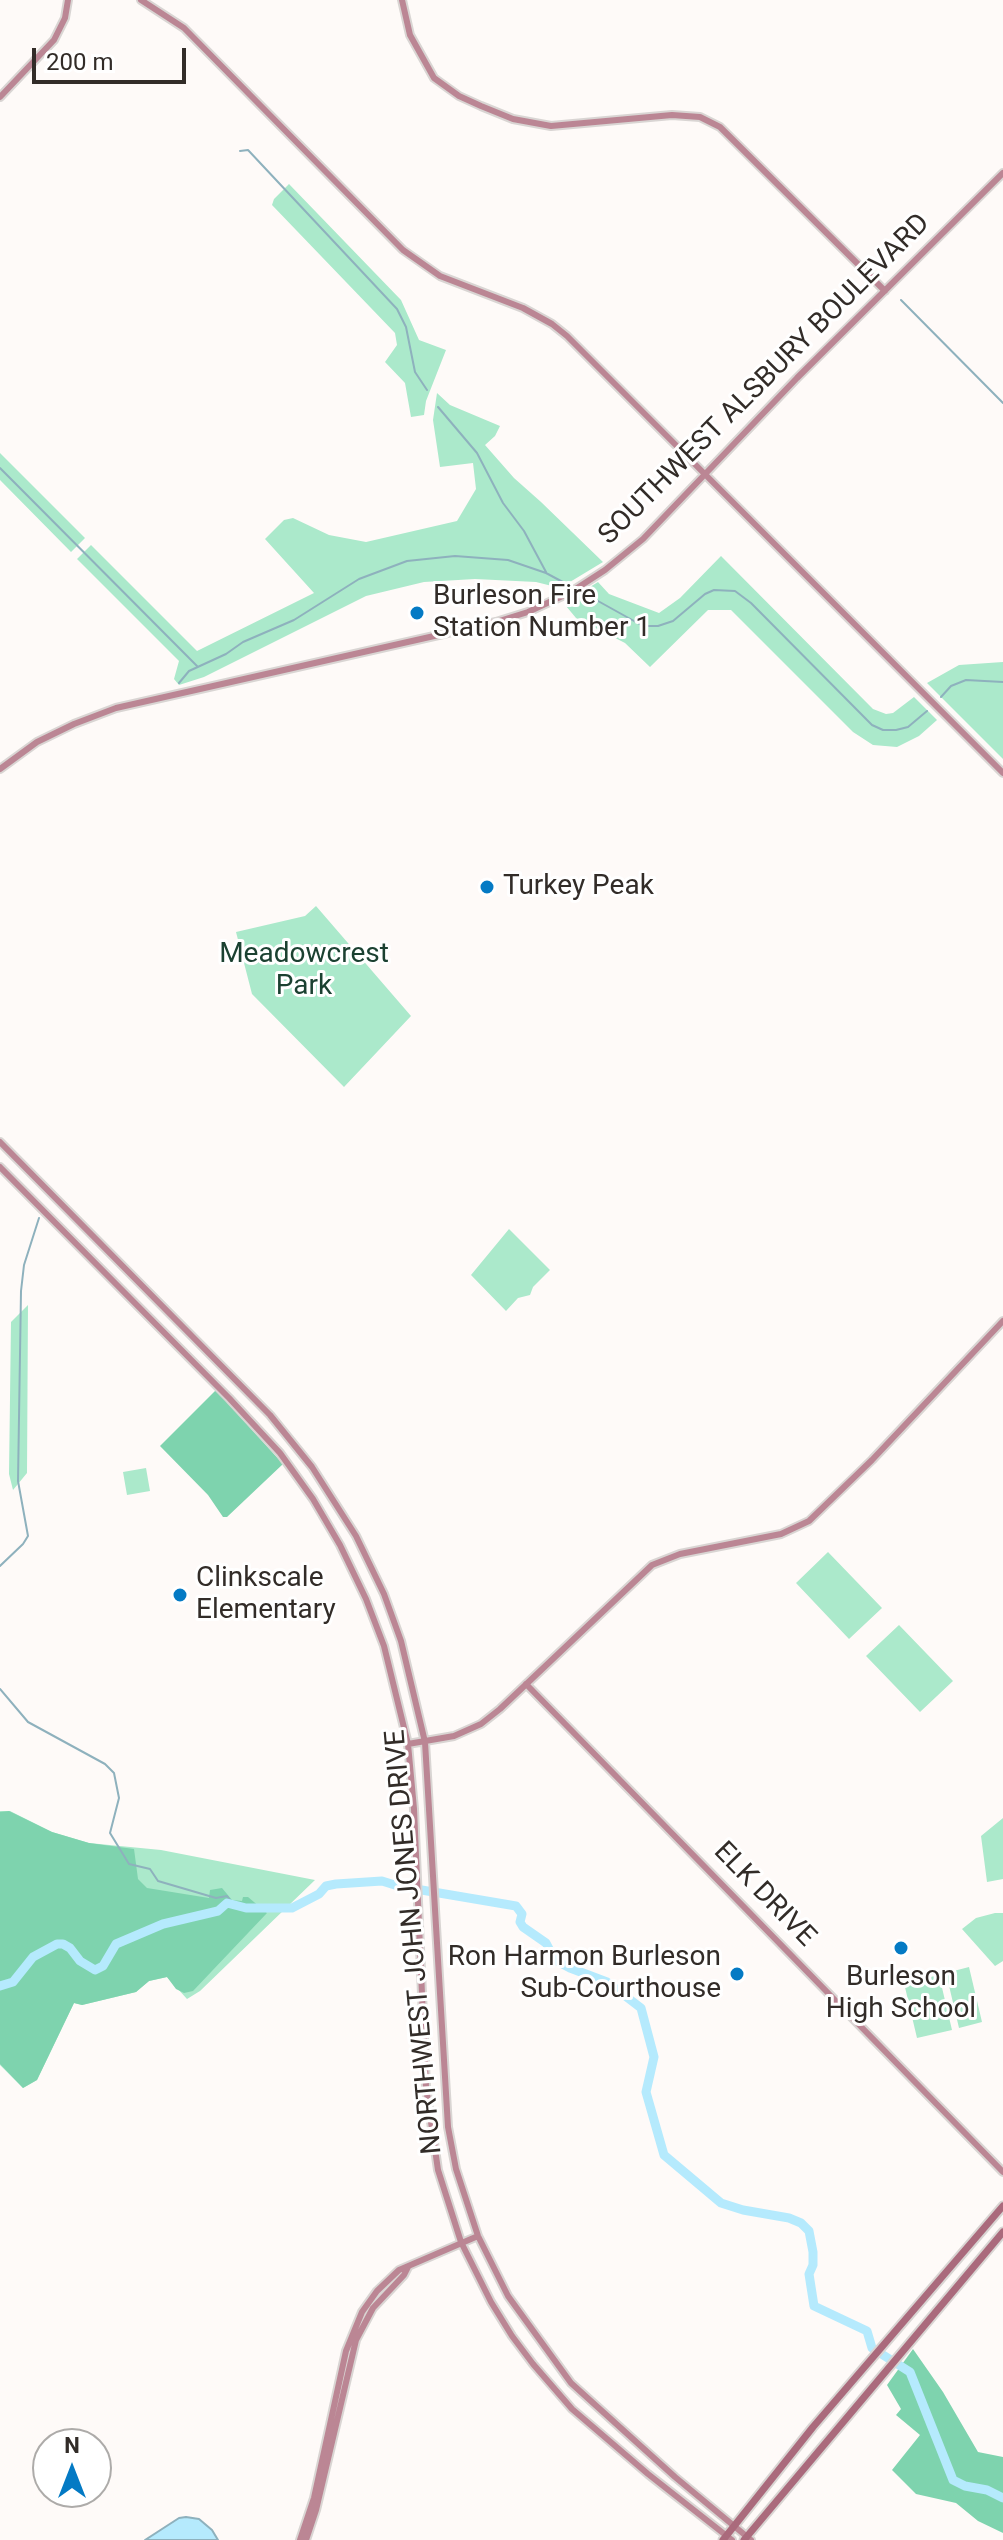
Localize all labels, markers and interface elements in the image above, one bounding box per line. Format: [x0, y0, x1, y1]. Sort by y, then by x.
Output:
scale bar [36, 32, 190, 82]
text: 200 m [46, 48, 113, 76]
street label: SOUTHWEST ALSBURY BOULEVARD [593, 208, 937, 552]
place label: Burleson Fire Station Number 1 [433, 580, 651, 646]
marker: Burleson Fire Station Number 1 [408, 604, 426, 622]
place label: Turkey Peak [503, 870, 654, 904]
marker: Turkey Peak [478, 878, 496, 896]
park label: Meadowcrest Park [219, 938, 389, 1004]
place label: Clinkscale Elementary [196, 1562, 336, 1628]
marker: Clinkscale Elementary [171, 1586, 189, 1604]
street label: NORTHWEST JOHN JONES DRIVE [380, 1728, 450, 2156]
street label: ELK DRIVE [706, 1836, 822, 1954]
marker: Burleson High School [892, 1939, 910, 1957]
place label: Ron Harmon Burleson Sub-Courthouse [448, 1941, 721, 2007]
place label: Burleson High School [826, 1961, 976, 2027]
marker: Ron Harmon Burleson Sub-Courthouse [728, 1965, 746, 1983]
north arrow [32, 2428, 112, 2508]
text: N [64, 2433, 80, 2458]

